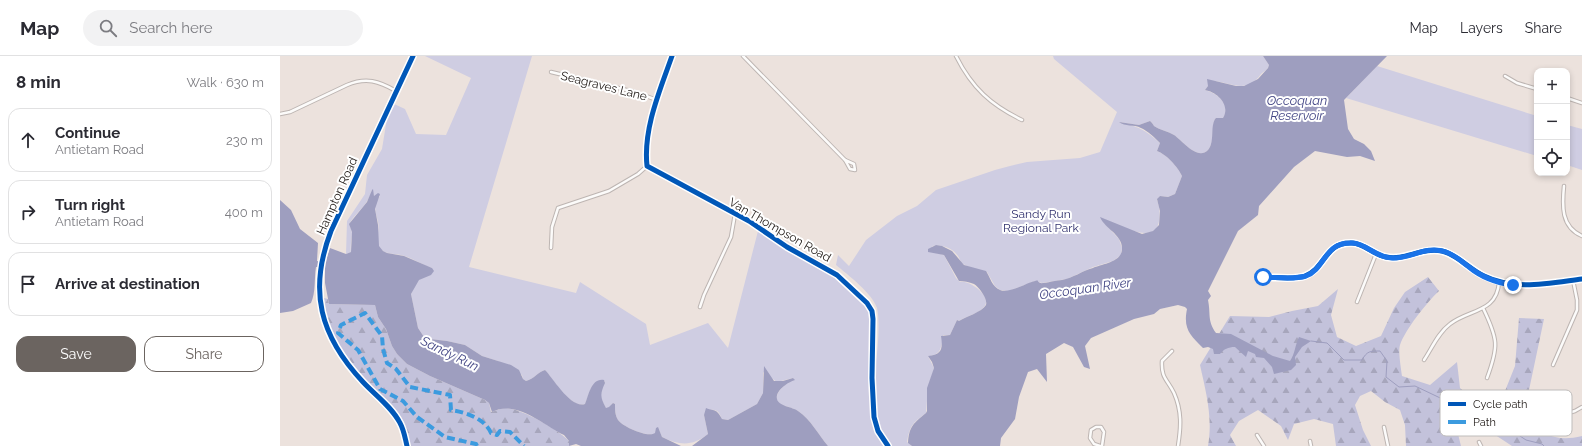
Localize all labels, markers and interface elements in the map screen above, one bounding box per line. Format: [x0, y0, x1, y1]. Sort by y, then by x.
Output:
search box [83, 10, 363, 46]
text: Map [20, 17, 59, 39]
icon: search [97, 17, 119, 39]
text: Search here [129, 19, 213, 37]
text: Map [1410, 20, 1438, 36]
text: Layers [1460, 20, 1503, 36]
text: Share [1525, 20, 1562, 36]
map controls [1534, 68, 1570, 176]
button: + [1534, 68, 1570, 104]
street label: Seagraves Lane [559, 69, 649, 103]
text: 8 min [16, 72, 61, 92]
text: Walk · 630 m [186, 75, 264, 90]
water label: Occoquan Reservoir [1267, 93, 1327, 123]
button: − [1534, 104, 1570, 140]
text: Continue [55, 124, 120, 142]
icon: ahead [17, 129, 39, 151]
text: 230 m [226, 133, 263, 148]
button: locate [1534, 140, 1570, 176]
text: Antietam Road [55, 142, 144, 157]
street label: Hampton Road [314, 155, 360, 237]
street label: Van Thompson Road [727, 195, 833, 265]
text: Turn right [55, 196, 125, 214]
icon: right [17, 201, 39, 223]
text: 400 m [225, 205, 263, 220]
park label: Sandy Run Regional Park [1003, 207, 1080, 235]
text: Antietam Road [55, 214, 144, 229]
route start [1254, 268, 1272, 286]
icon: arrive [17, 273, 39, 295]
text: Arrive at destination [55, 275, 200, 293]
water label: Occoquan River [1038, 275, 1132, 302]
route end [1504, 276, 1522, 294]
water label: Sandy Run [418, 333, 481, 374]
button: Save [16, 336, 136, 372]
button: Share [144, 336, 264, 372]
legend [1440, 390, 1572, 436]
text: Cycle path [1473, 398, 1527, 411]
text: Path [1473, 416, 1496, 429]

